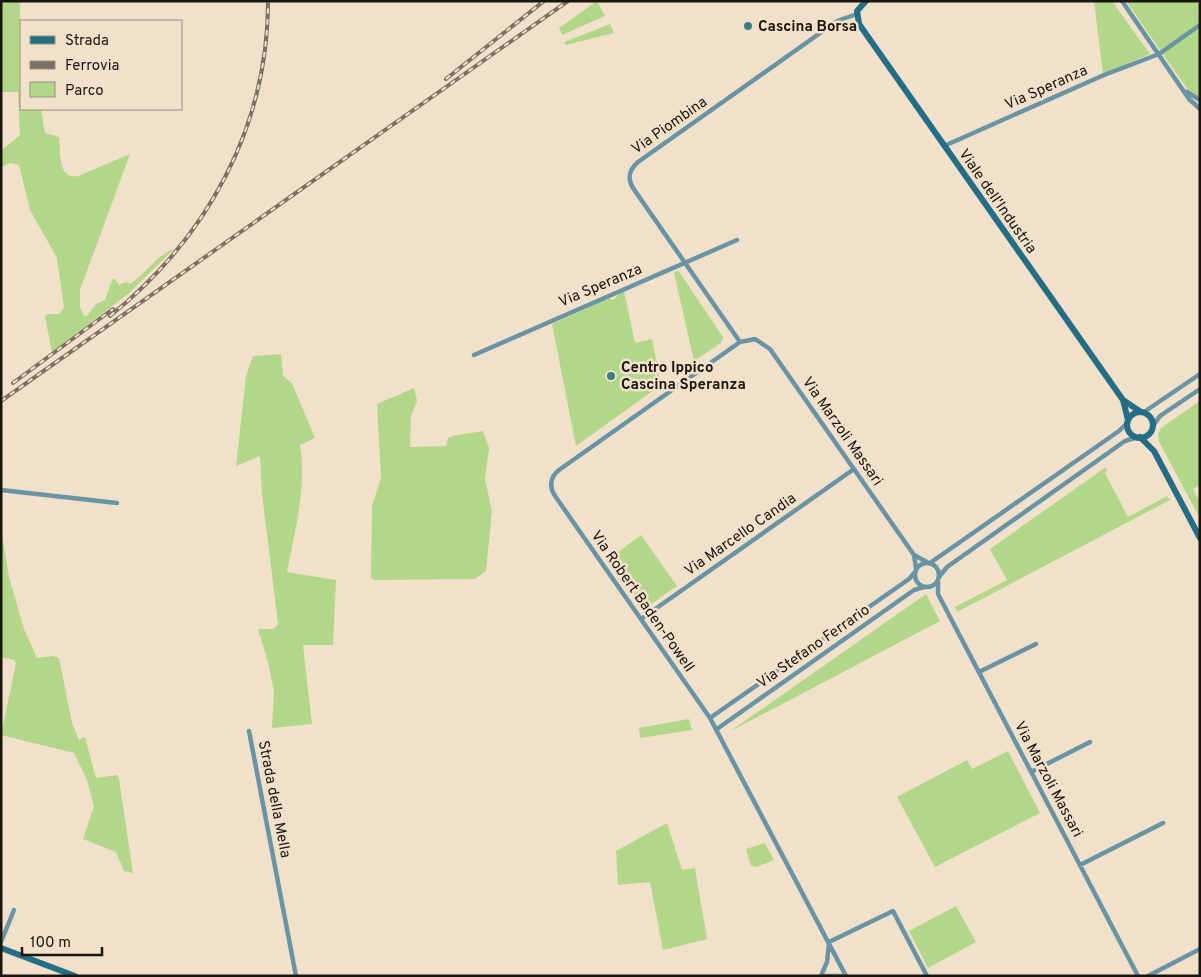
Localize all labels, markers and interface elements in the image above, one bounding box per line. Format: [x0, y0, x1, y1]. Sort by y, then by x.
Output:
place label: Cascina Borsa [758, 18, 857, 37]
legend [20, 20, 182, 110]
marker: Cascina Borsa [742, 20, 754, 32]
text: Strada [65, 32, 109, 51]
text: Ferrovia [65, 57, 119, 76]
street label: Via Speranza [1002, 62, 1091, 115]
text: Parco [65, 82, 104, 101]
street label: Via Piombina [628, 93, 711, 159]
street label: Viale dell'Industria [953, 146, 1040, 258]
street label: Via Speranza [556, 260, 645, 312]
place label: Centro Ippico Cascina Speranza [621, 359, 746, 395]
marker: Centro Ippico Cascina Speranza [605, 370, 617, 382]
street label: Via Marzoli Massari [797, 374, 886, 490]
street label: Via Marcello Candia [681, 490, 800, 581]
street label: Via Robert Baden-Powell [586, 527, 698, 676]
street label: Via Stefano Ferrario [754, 601, 874, 693]
street label: Via Marzoli Massari [1009, 719, 1086, 841]
street label: Strada della Mella [253, 739, 294, 860]
scale bar [22, 924, 102, 956]
text: 100 m [30, 934, 71, 953]

